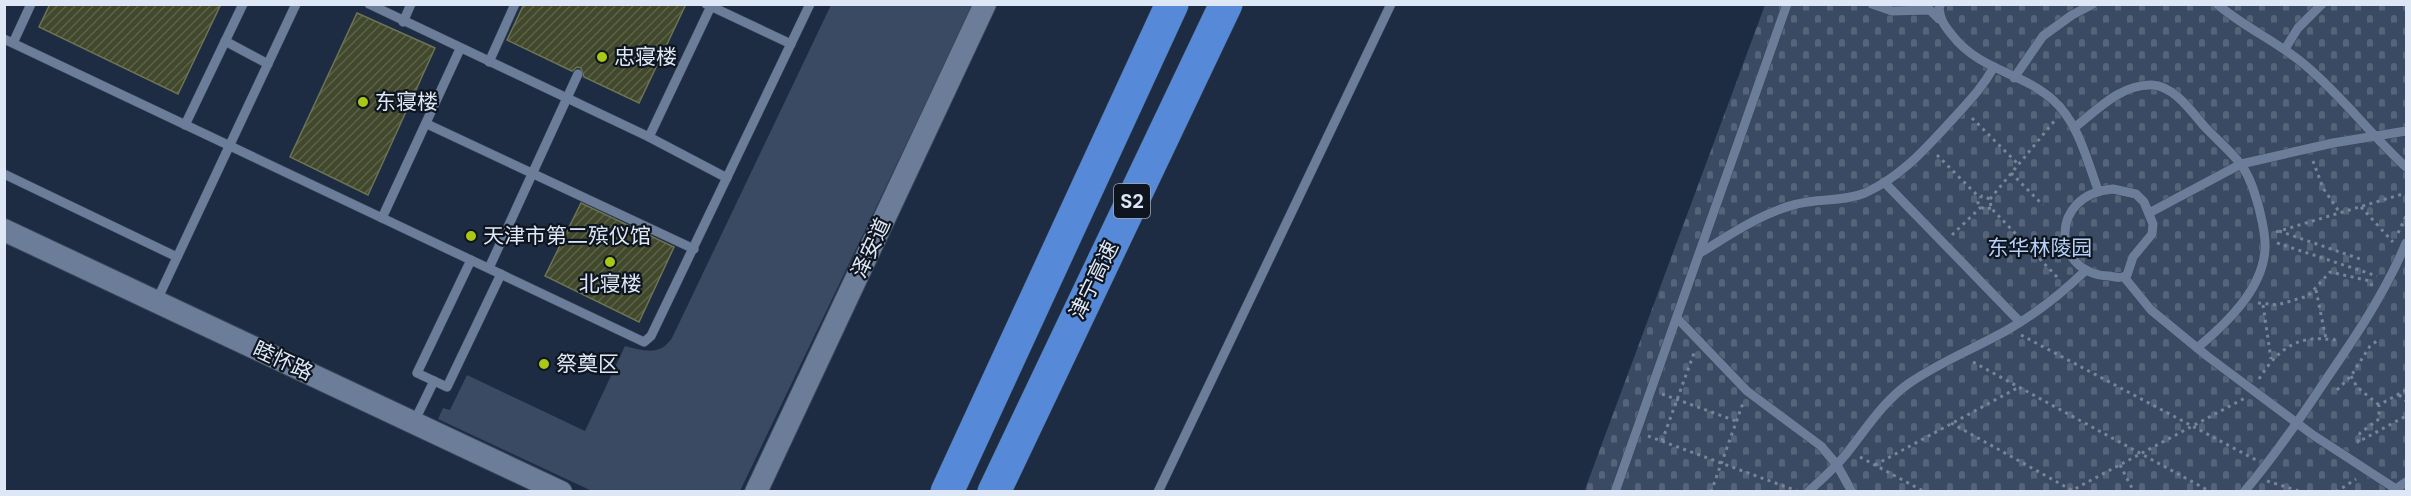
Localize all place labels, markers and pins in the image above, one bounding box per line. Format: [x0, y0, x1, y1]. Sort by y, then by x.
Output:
place label: 忠寝楼 [614, 43, 677, 71]
marker: 忠寝楼 [595, 50, 609, 64]
place label: 东寝楼 [375, 88, 438, 116]
marker: 东寝楼 [356, 95, 370, 109]
place label: 天津市第二殡仪馆 [483, 222, 651, 250]
marker: 天津市第二殡仪馆 [464, 229, 478, 243]
marker: 北寝楼 [603, 255, 617, 269]
place label: 北寝楼 [579, 270, 642, 298]
place label: 祭奠区 [556, 350, 619, 378]
marker: 祭奠区 [537, 357, 551, 371]

